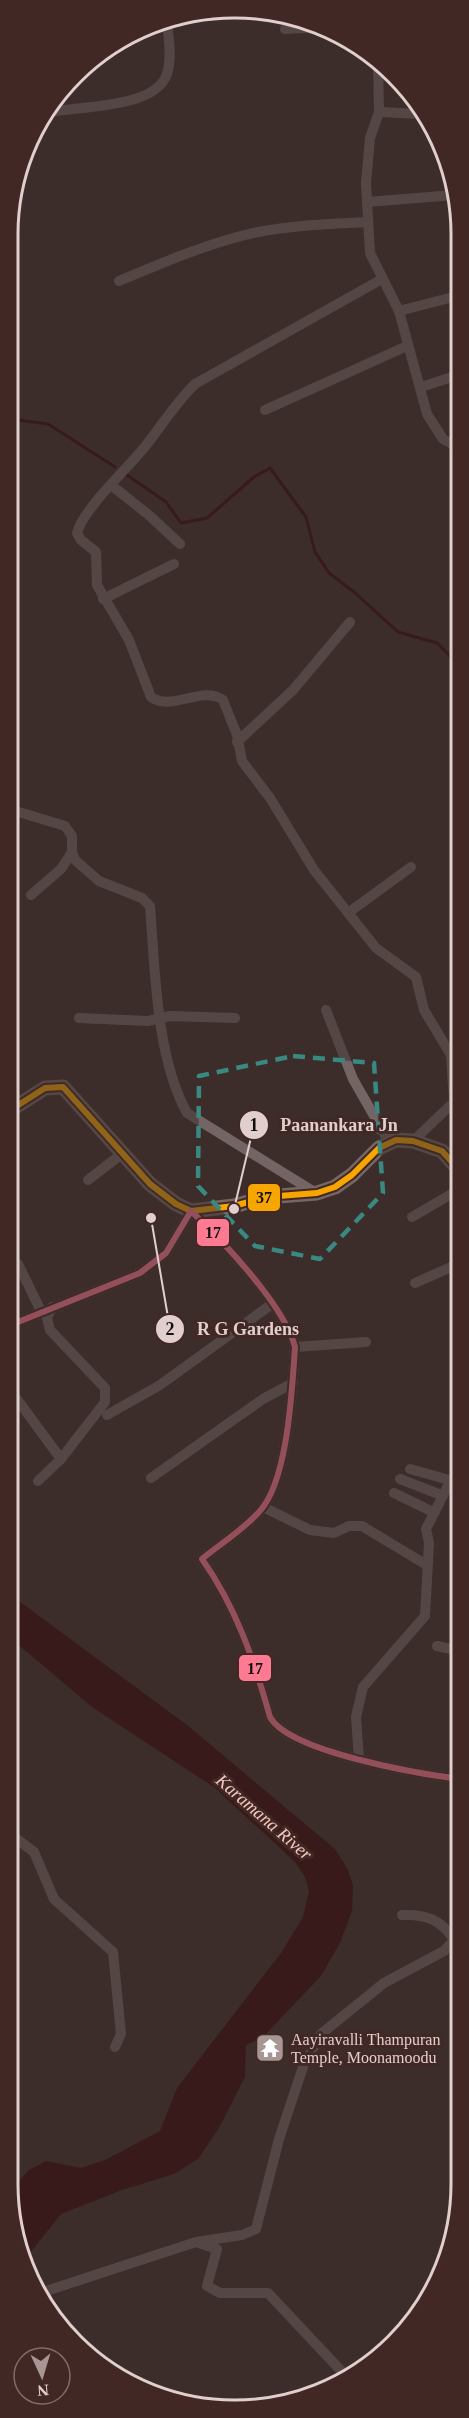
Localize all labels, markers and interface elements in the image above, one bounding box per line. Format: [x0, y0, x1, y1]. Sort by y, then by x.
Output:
callout: Paanankara Jn [239, 1107, 410, 1143]
text: 1 [250, 1115, 259, 1135]
text: Paanankara Jn [280, 1115, 398, 1135]
line badge: 37 [247, 1183, 281, 1212]
text: 37 [256, 1189, 272, 1206]
line badge: 17 [196, 1218, 230, 1247]
text: 17 [205, 1224, 221, 1241]
callout: R G Gardens [155, 1311, 311, 1347]
text: 2 [166, 1319, 175, 1339]
text: R G Gardens [197, 1319, 299, 1339]
line badge: 17 [238, 1654, 272, 1682]
text: 17 [247, 1660, 263, 1677]
water label: Karamana River [211, 1769, 317, 1865]
place label: Aayiravalli Thampuran Temple, Moonamoodu [291, 2031, 440, 2067]
temple icon: Aayiravalli Thampuran Temple, Moonamoodu [254, 2032, 286, 2064]
north arrow [12, 2346, 72, 2406]
text: N [36, 2382, 49, 2399]

